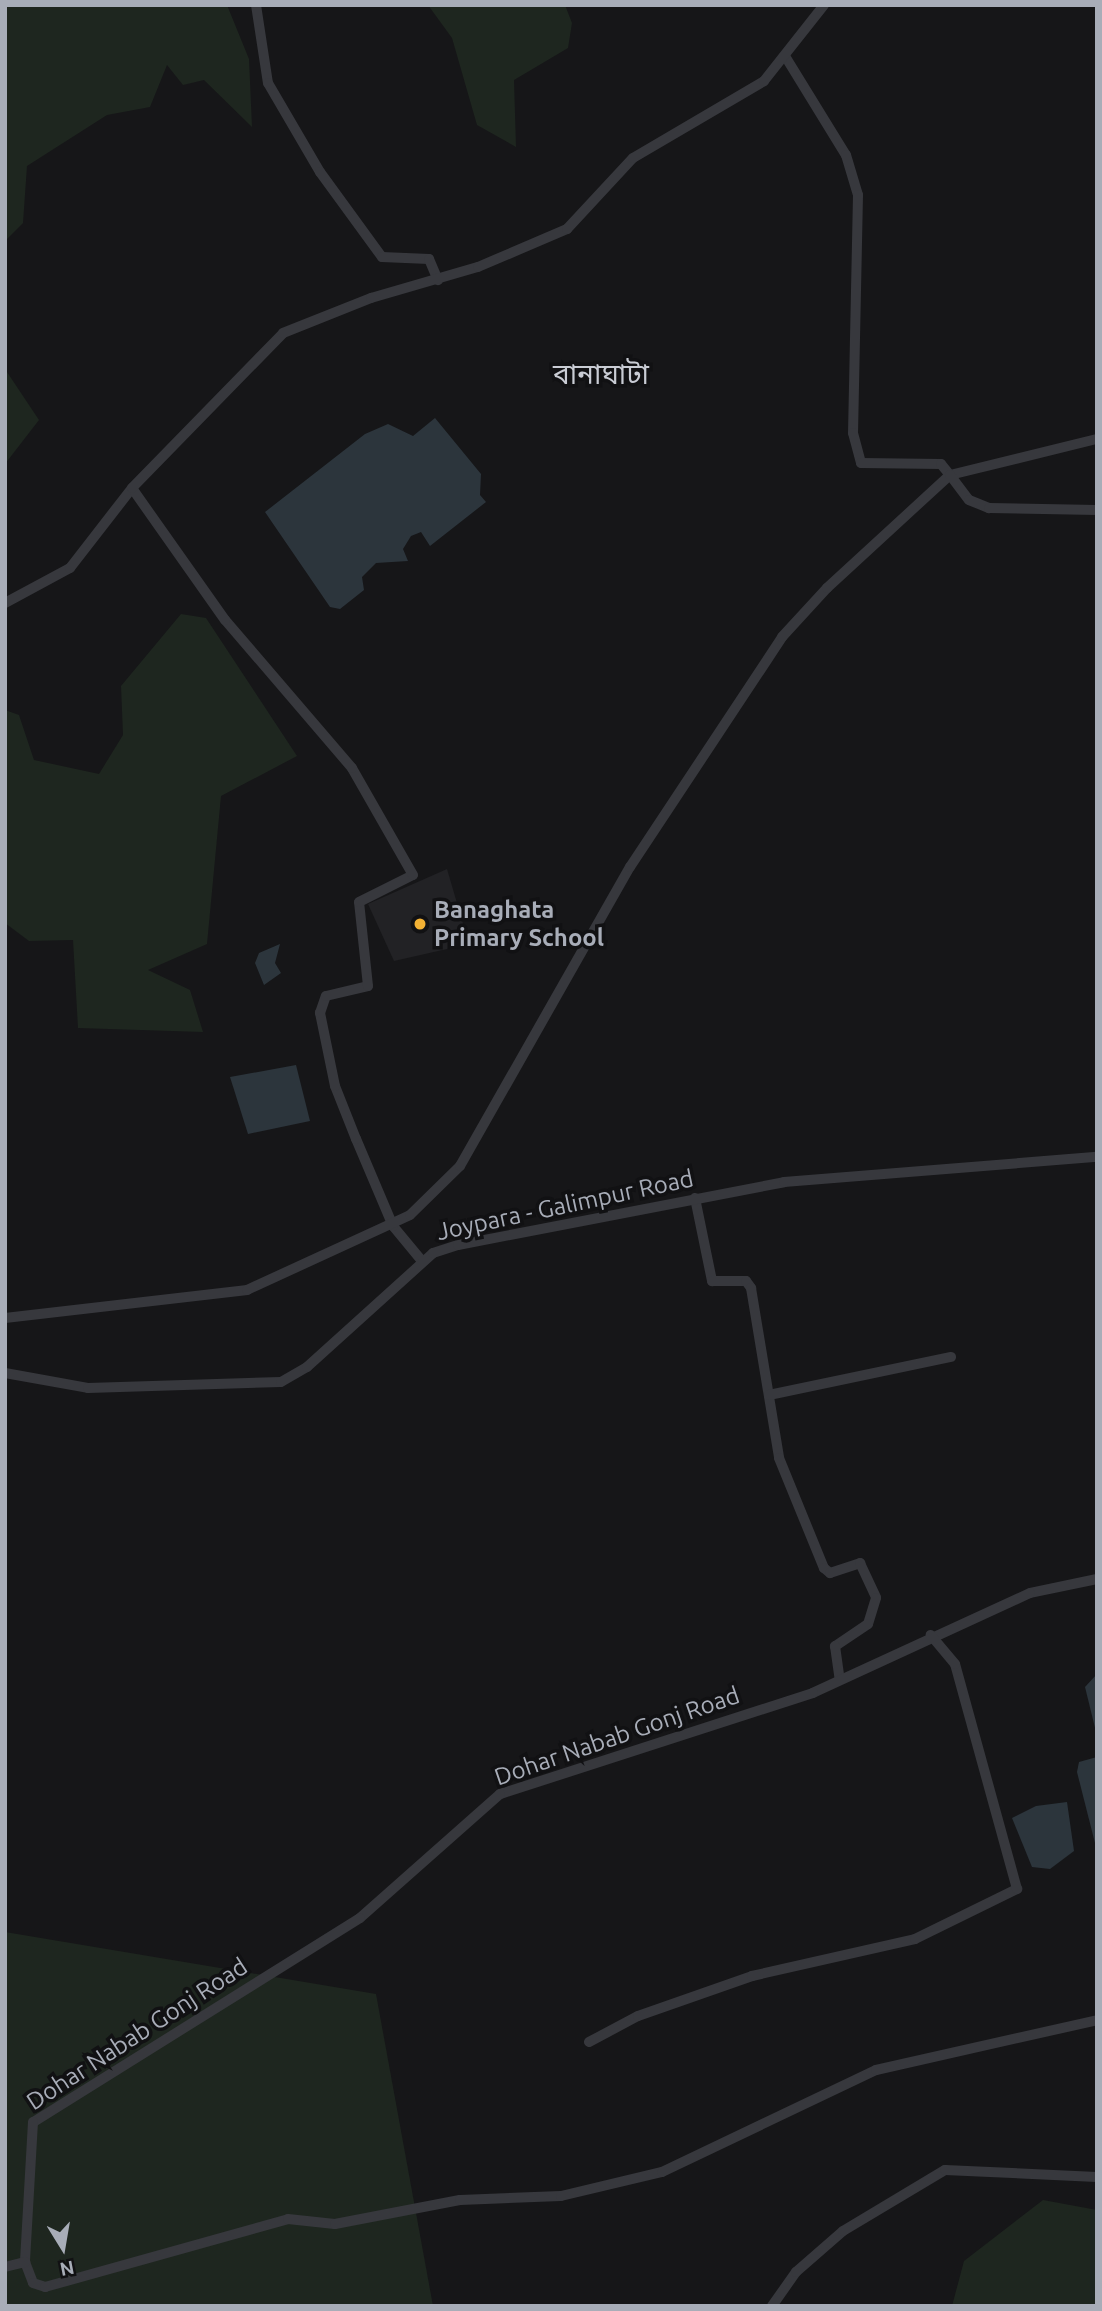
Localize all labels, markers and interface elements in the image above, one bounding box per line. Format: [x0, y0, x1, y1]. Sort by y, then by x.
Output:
district label: বানাঘাটা [553, 357, 649, 391]
place label: Banaghata Primary School [434, 896, 604, 952]
marker: Banaghata Primary School [412, 916, 428, 932]
street label: Joypara - Galimpur Road [434, 1164, 696, 1246]
street label: Dohar Nabab Gonj Road [491, 1680, 743, 1792]
street label: Dohar Nabab Gonj Road [21, 1952, 253, 2116]
north arrow [28, 2213, 98, 2283]
text: N [58, 2256, 76, 2281]

